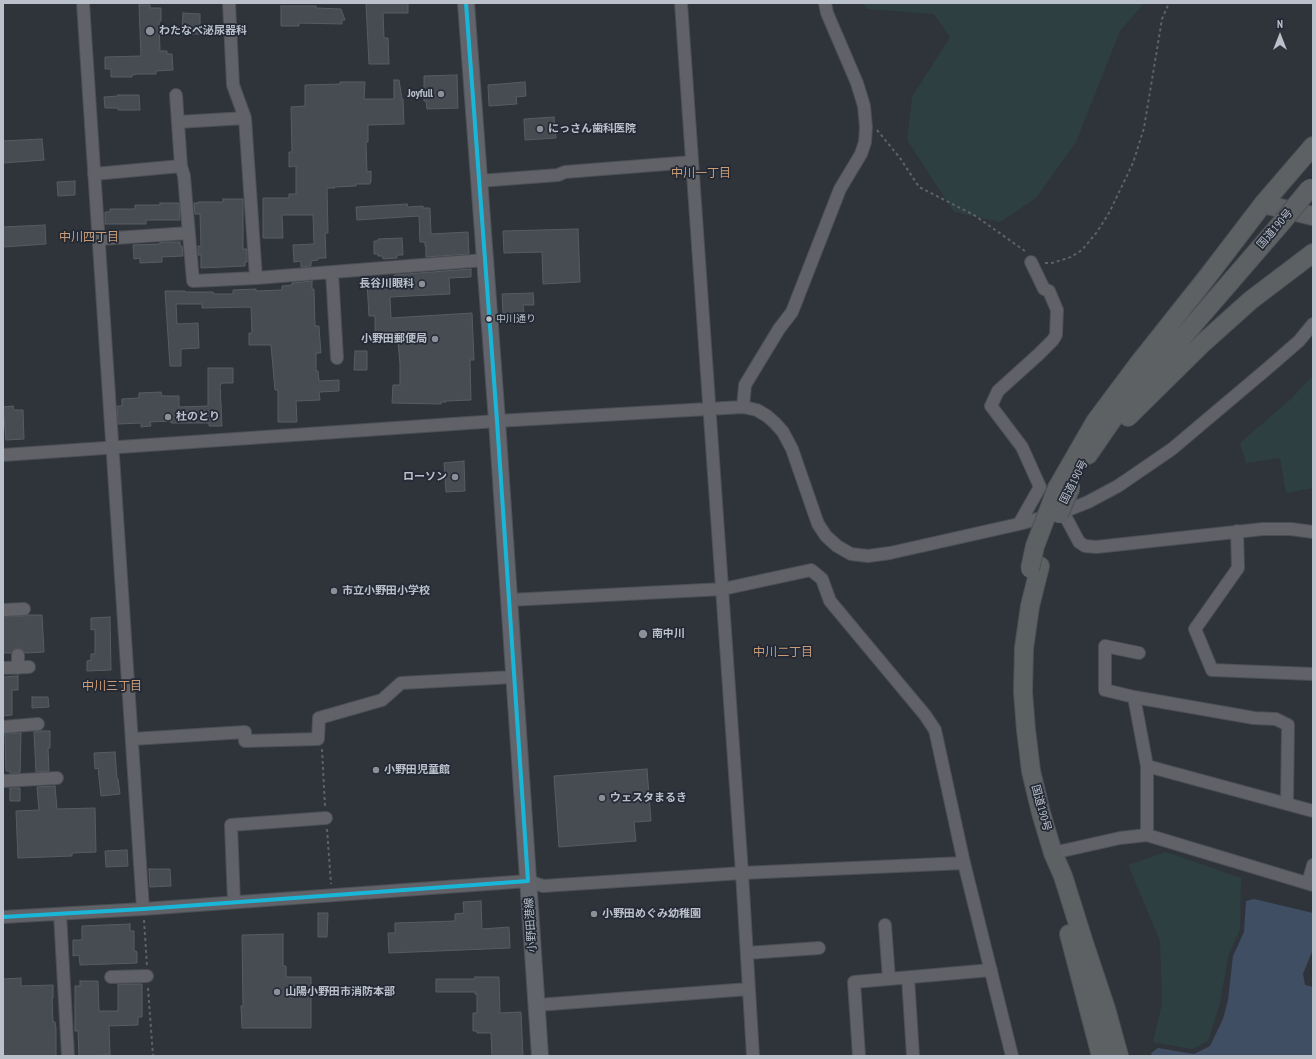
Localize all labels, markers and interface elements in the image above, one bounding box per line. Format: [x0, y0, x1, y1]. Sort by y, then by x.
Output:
north arrow [1260, 16, 1300, 56]
text: N [1277, 17, 1283, 31]
place label: わたなべ泌尿器科 [159, 24, 247, 38]
marker: わたなべ泌尿器科 [144, 25, 156, 37]
place label: Joyfull [407, 87, 433, 101]
marker: Joyfull [436, 89, 446, 99]
place label: にっさん歯科医院 [548, 122, 636, 136]
marker: にっさん歯科医院 [535, 124, 545, 134]
district label: 中川一丁目 [671, 167, 731, 181]
street label: 国道190号 [1254, 207, 1296, 251]
district label: 中川四丁目 [59, 231, 119, 245]
place label: 長谷川眼科 [359, 277, 414, 291]
marker: 長谷川眼科 [417, 279, 427, 289]
place label: 中川通り [496, 313, 536, 325]
marker: 中川通り [484, 314, 494, 324]
place label: 小野田郵便局 [361, 332, 427, 346]
marker: 小野田郵便局 [430, 334, 440, 344]
place label: 杜のとり [176, 410, 220, 424]
marker: 杜のとり [163, 412, 173, 422]
street label: 国道190号 [1057, 458, 1091, 506]
place label: ローソン [403, 470, 447, 484]
marker: ローソン [450, 472, 460, 482]
place label: 市立小野田小学校 [342, 584, 430, 598]
marker: 市立小野田小学校 [329, 586, 339, 596]
place label: 南中川 [652, 627, 685, 641]
marker: 南中川 [637, 628, 649, 640]
district label: 中川二丁目 [753, 646, 813, 660]
district label: 中川三丁目 [82, 680, 142, 694]
place label: 小野田児童館 [384, 763, 450, 777]
marker: 小野田児童館 [371, 765, 381, 775]
street label: 国道190号 [1028, 783, 1054, 833]
place label: ウェスタまるき [610, 791, 687, 805]
marker: ウェスタまるき [597, 793, 607, 803]
street label: 小野田港線 [522, 897, 540, 953]
place label: 小野田めぐみ幼稚園 [602, 907, 701, 921]
marker: 小野田めぐみ幼稚園 [589, 909, 599, 919]
place label: 山陽小野田市消防本部 [285, 985, 395, 999]
marker: 山陽小野田市消防本部 [272, 987, 282, 997]

